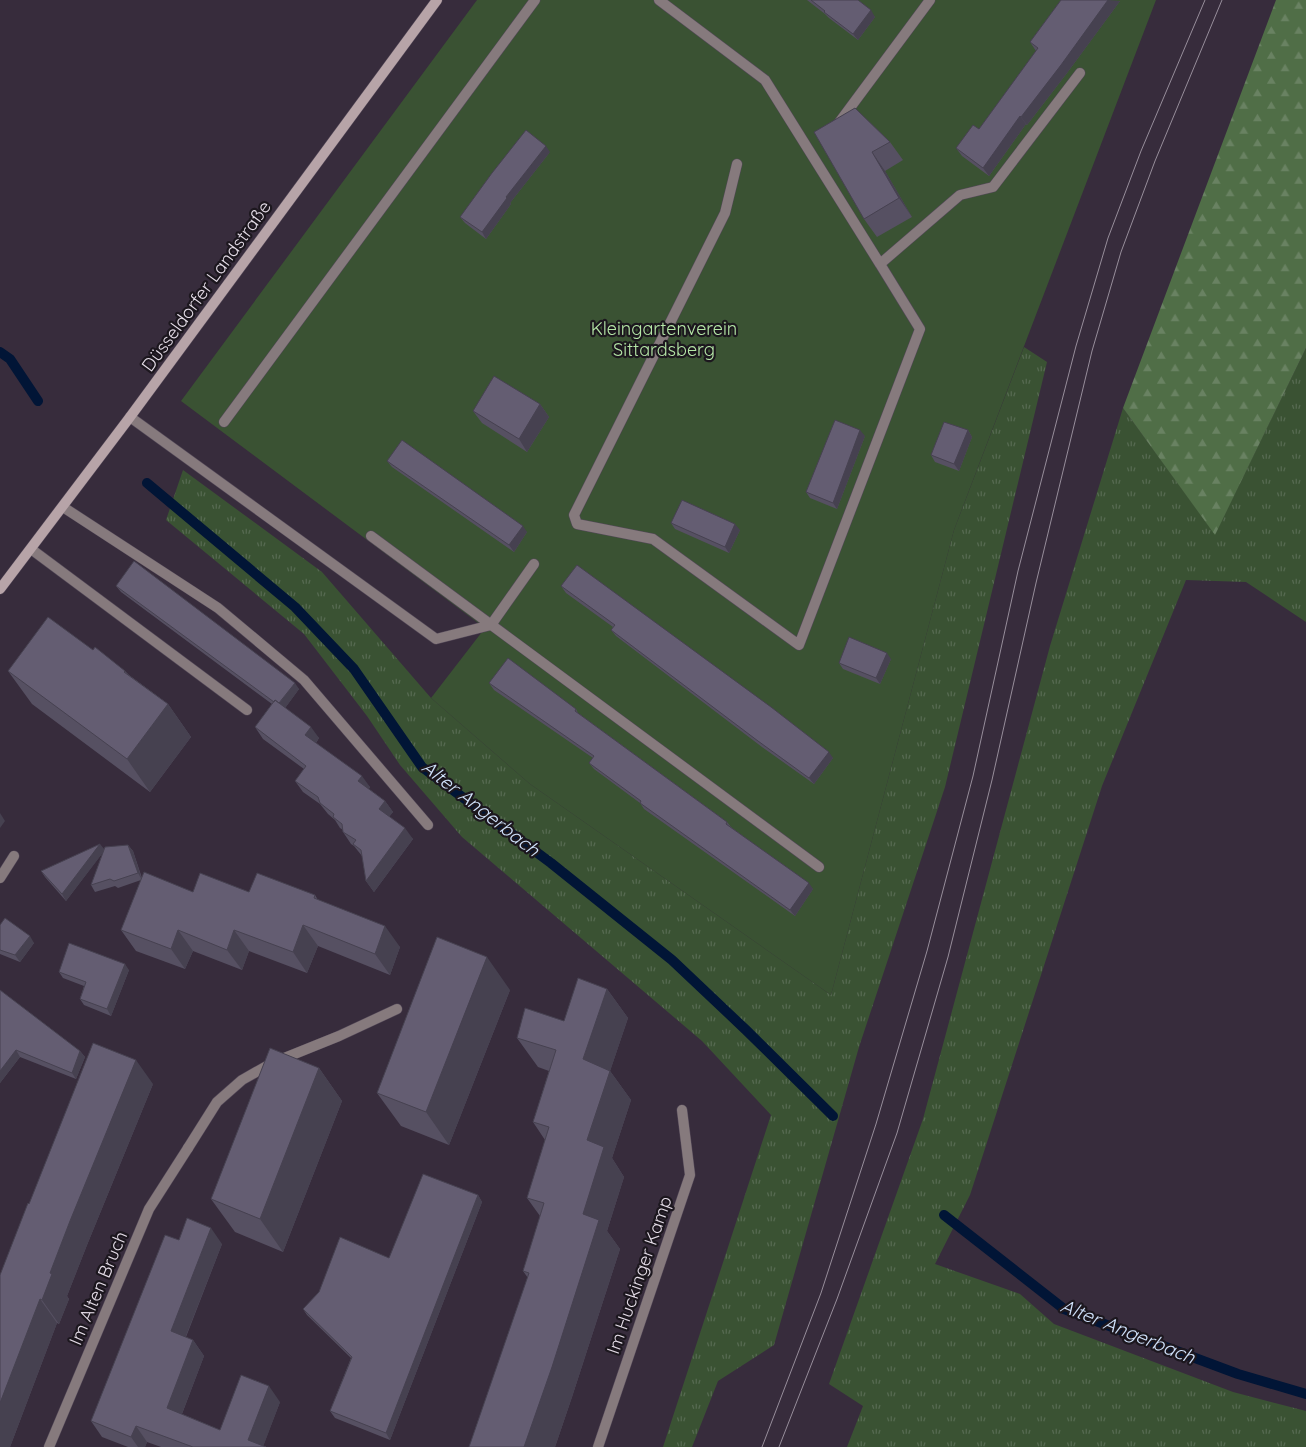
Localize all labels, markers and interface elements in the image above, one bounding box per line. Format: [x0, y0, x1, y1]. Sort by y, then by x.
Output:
street label: Düsseldorfer Landstraße [136, 196, 276, 376]
park label: Kleingartenverein Sittardsberg [591, 317, 737, 361]
water label: Alter Angerbach [417, 755, 546, 862]
street label: Im Huckinger Kamp [601, 1193, 677, 1357]
street label: Im Alten Bruch [64, 1228, 132, 1348]
water label: Alter Angerbach [1057, 1293, 1200, 1369]

